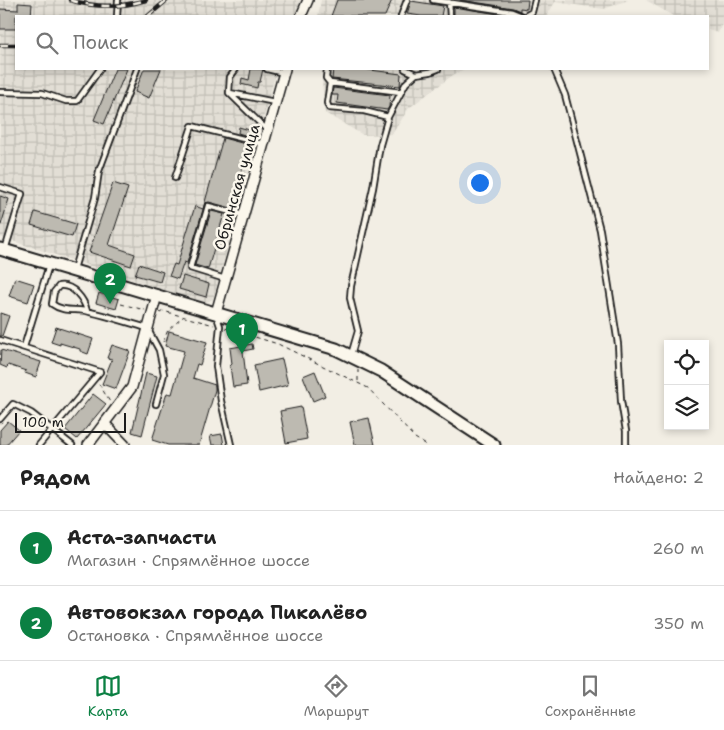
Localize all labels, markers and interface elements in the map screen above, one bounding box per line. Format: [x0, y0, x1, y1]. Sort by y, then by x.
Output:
search box [15, 15, 709, 70]
icon: search [33, 29, 61, 57]
text: Поиск [73, 30, 128, 55]
street label: Обринская улица [209, 121, 265, 252]
your location [467, 170, 493, 196]
pin: 2 [94, 263, 126, 304]
pin: 1 [226, 313, 258, 354]
map controls [664, 340, 709, 430]
button: locate [664, 340, 709, 385]
button: layers [664, 385, 709, 430]
scale bar [15, 410, 126, 433]
text: 100 m [22, 413, 64, 431]
text: Рядом [20, 464, 90, 492]
text: Найдено: 2 [613, 467, 704, 488]
text: Аста-запчасти [67, 525, 216, 550]
text: 1 [32, 538, 40, 559]
text: 260 m [652, 538, 704, 559]
text: Магазин · Спрямлённое шоссе [67, 550, 310, 571]
text: Автовокзал города Пикалёво [67, 600, 367, 625]
text: 2 [30, 613, 42, 634]
text: 350 m [653, 613, 704, 634]
text: Остановка · Спрямлённое шоссе [67, 625, 323, 646]
tab: Карта [88, 672, 128, 720]
tab: Маршрут [304, 672, 369, 720]
tab: Сохранённые [545, 672, 636, 720]

